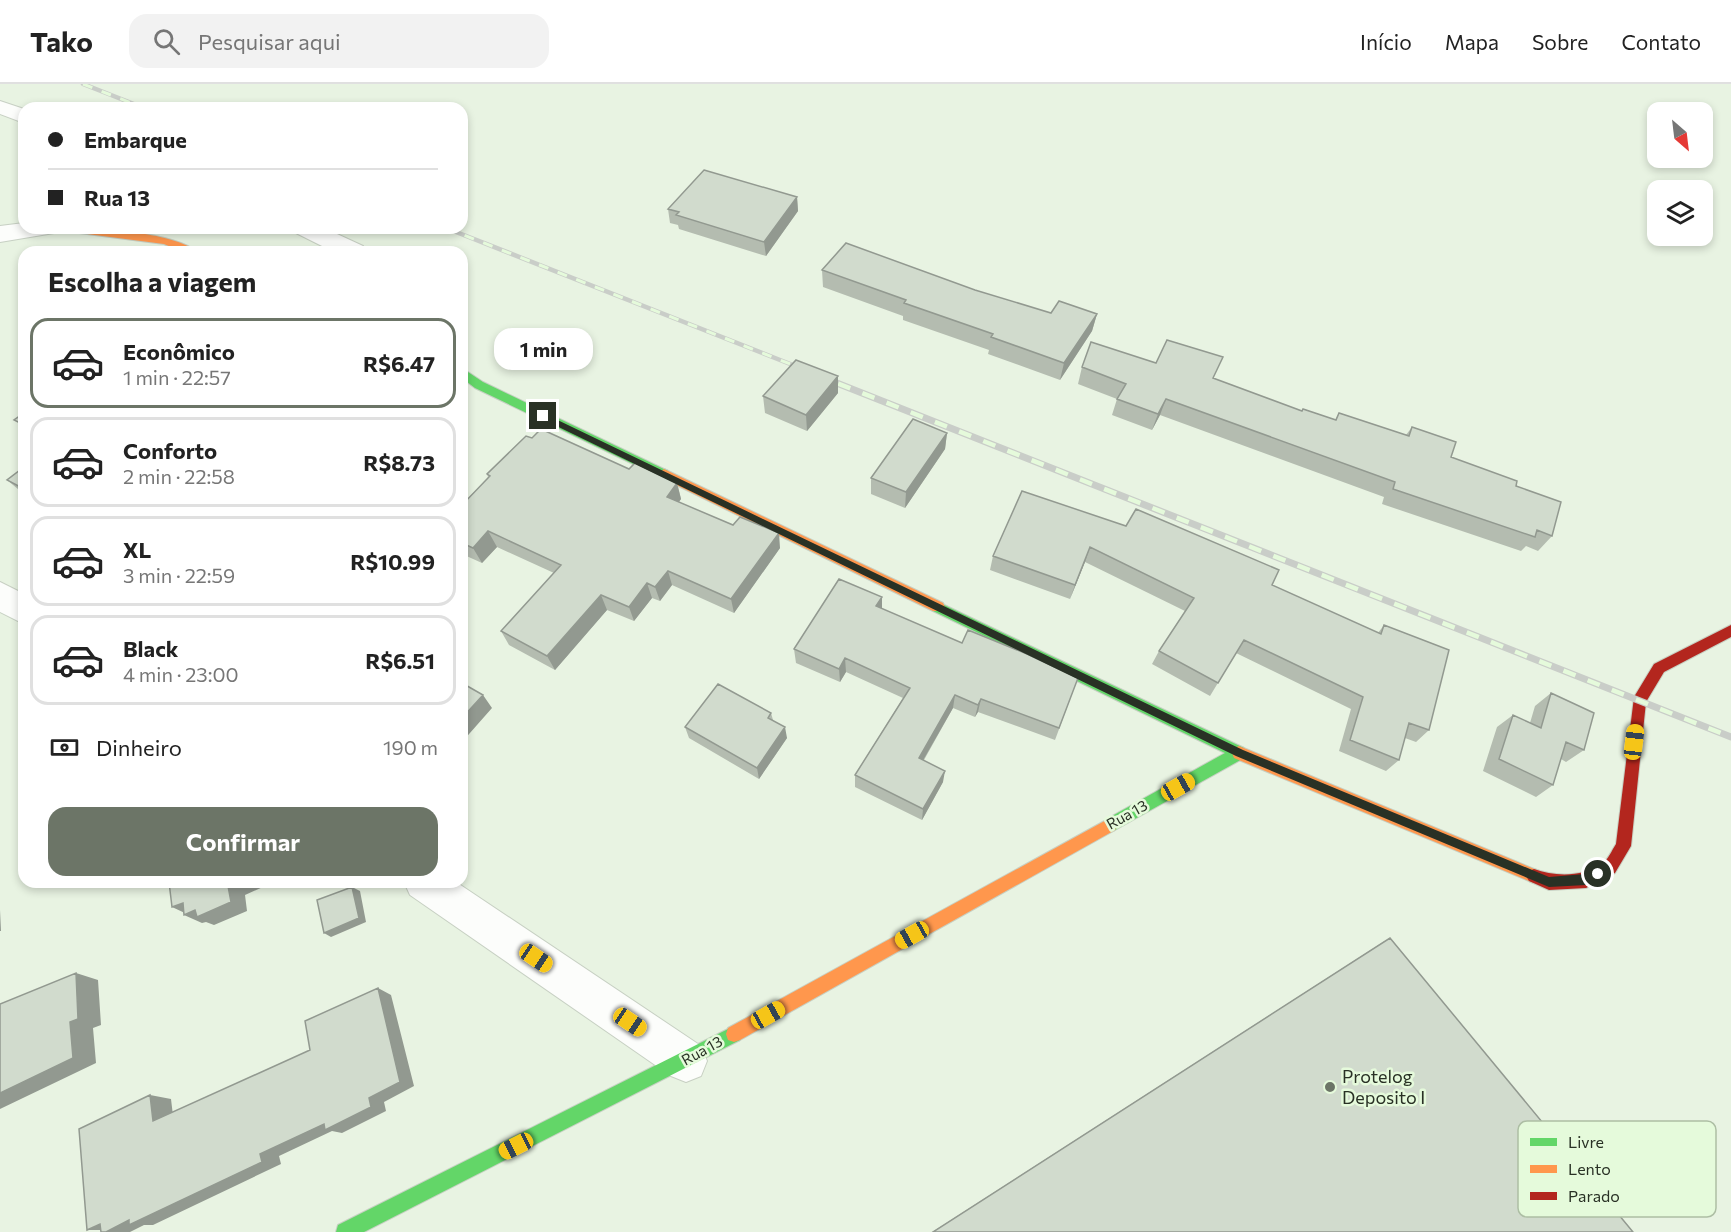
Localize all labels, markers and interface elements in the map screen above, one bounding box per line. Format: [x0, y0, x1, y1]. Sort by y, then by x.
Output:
search box [129, 14, 549, 68]
text: Tako [30, 24, 93, 58]
icon: search [150, 25, 183, 58]
text: Pesquisar aqui [198, 28, 341, 55]
text: Início [1360, 29, 1412, 54]
text: Mapa [1445, 29, 1499, 54]
text: Sobre [1532, 29, 1588, 54]
text: Contato [1621, 29, 1701, 54]
north arrow [1647, 102, 1713, 168]
map controls [1647, 102, 1713, 246]
text: Embarque [84, 126, 187, 153]
button: layers [1647, 180, 1713, 246]
text: Rua 13 [84, 184, 150, 211]
text: Escolha a viagem [48, 265, 256, 298]
callout: 1 min [494, 329, 592, 371]
icon: car [51, 336, 105, 390]
text: 1 min [520, 337, 567, 361]
text: Econômico [123, 338, 235, 365]
text: R$6.47 [363, 350, 435, 377]
text: 1 min · 22:57 [123, 365, 231, 389]
route end [529, 402, 556, 429]
icon: car [51, 435, 105, 489]
text: Conforto [123, 437, 217, 464]
text: R$8.73 [363, 449, 435, 476]
text: 2 min · 22:58 [123, 464, 235, 488]
icon: car [51, 534, 105, 588]
text: XL [123, 536, 151, 563]
text: R$10.99 [350, 548, 435, 575]
text: 3 min · 22:59 [123, 563, 235, 587]
icon: car [51, 633, 105, 687]
text: Black [123, 635, 178, 662]
text: R$6.51 [365, 647, 435, 674]
text: 4 min · 23:00 [123, 662, 239, 686]
car [1623, 723, 1645, 761]
icon: cash [48, 731, 81, 764]
text: Dinheiro [96, 734, 182, 761]
text: 190 m [383, 735, 438, 759]
car [1158, 770, 1198, 804]
street label: Rua 13 [1103, 796, 1150, 833]
button: Confirmar [48, 807, 438, 876]
route start [1584, 860, 1611, 887]
car [892, 918, 932, 952]
car [516, 940, 556, 976]
car [748, 998, 788, 1032]
car [610, 1004, 650, 1040]
street label: Rua 13 [678, 1032, 725, 1069]
place label: Protelog Deposito I [1342, 1065, 1425, 1108]
marker: Protelog Deposito I [1323, 1080, 1337, 1094]
legend [1518, 1121, 1716, 1217]
car [496, 1130, 536, 1162]
text: Livre [1568, 1132, 1604, 1151]
text: Lento [1568, 1159, 1611, 1178]
text: Parado [1568, 1186, 1620, 1205]

